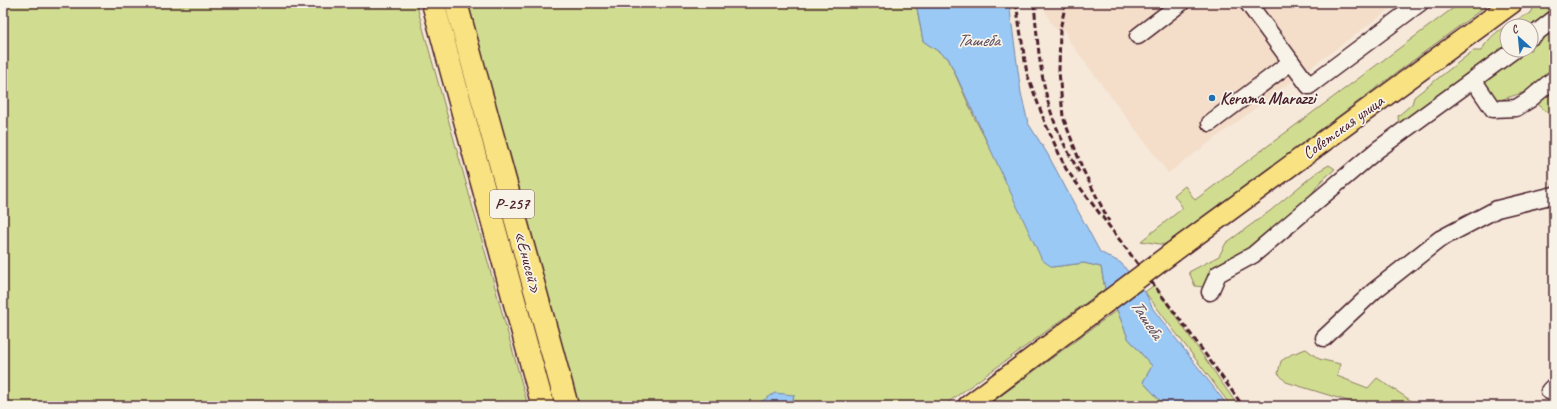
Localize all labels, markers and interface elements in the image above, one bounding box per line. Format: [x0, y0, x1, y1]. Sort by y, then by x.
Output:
north arrow [1499, 18, 1539, 58]
text: С [1509, 21, 1521, 37]
water label: Ташеба [956, 29, 1002, 51]
place label: Kerama Marazzi [1220, 88, 1318, 109]
street label: Советская улица [1298, 89, 1389, 164]
marker: Kerama Marazzi [1207, 93, 1217, 103]
road number: Р-257 [490, 190, 534, 218]
street label: «Енисей» [510, 228, 546, 296]
water label: Ташеба [1126, 295, 1170, 345]

